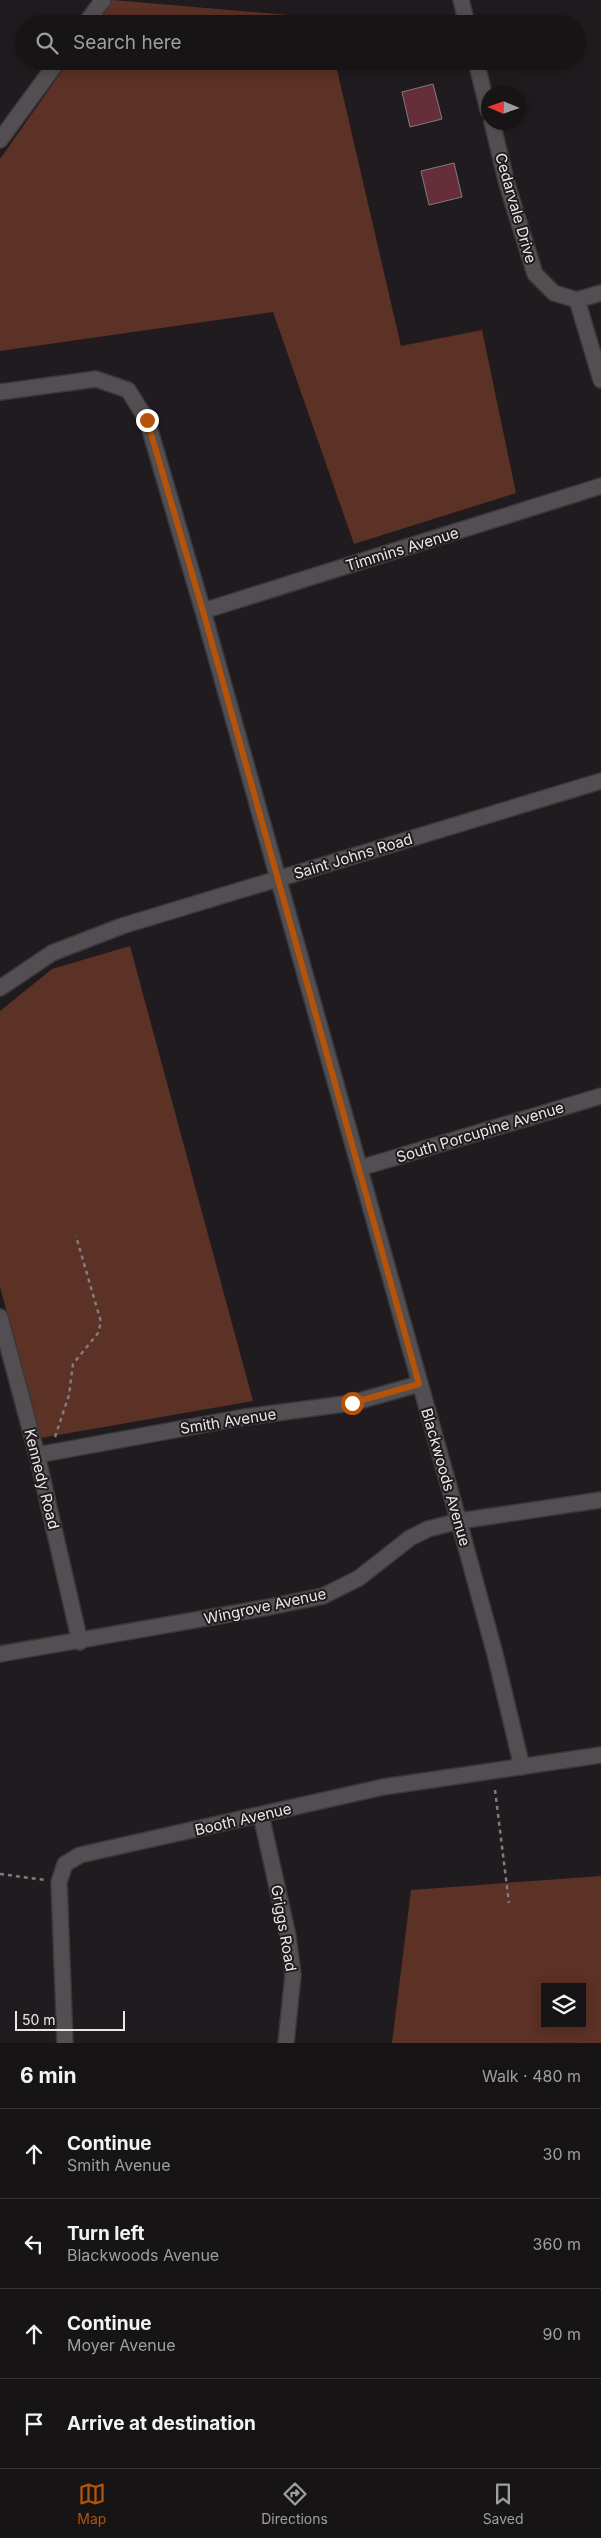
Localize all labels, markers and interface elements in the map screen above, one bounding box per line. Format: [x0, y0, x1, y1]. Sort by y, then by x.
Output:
search box [15, 15, 586, 70]
icon: search [33, 29, 61, 57]
text: Search here [73, 31, 182, 54]
north arrow [481, 85, 526, 130]
street label: Cedarvale Drive [491, 151, 541, 265]
route end [136, 409, 159, 432]
street label: Timmins Avenue [343, 523, 461, 575]
street label: Saint Johns Road [291, 829, 415, 883]
street label: South Porcupine Avenue [394, 1097, 566, 1167]
route start [341, 1392, 364, 1415]
street label: Smith Avenue [179, 1404, 277, 1438]
street label: Blackwoods Avenue [417, 1406, 475, 1548]
street label: Kennedy Road [20, 1427, 64, 1531]
street label: Wingrove Avenue [202, 1584, 328, 1628]
street label: Booth Avenue [193, 1799, 293, 1839]
street label: Griggs Road [267, 1883, 301, 1973]
map controls [541, 1983, 586, 2028]
button: layers [541, 1983, 586, 2028]
scale bar [15, 2008, 125, 2031]
text: 50 m [22, 2011, 56, 2028]
text: 6 min [20, 2063, 77, 2088]
text: Walk · 480 m [482, 2066, 581, 2086]
text: Continue [67, 2132, 152, 2155]
icon: ahead [20, 2140, 48, 2168]
text: 30 m [543, 2144, 581, 2164]
text: Smith Avenue [67, 2155, 171, 2175]
text: Turn left [67, 2222, 145, 2245]
icon: left [20, 2230, 48, 2258]
text: 360 m [533, 2234, 581, 2254]
text: Blackwoods Avenue [67, 2245, 219, 2265]
text: Continue [67, 2312, 152, 2335]
icon: ahead [20, 2320, 48, 2348]
text: 90 m [542, 2324, 581, 2344]
text: Moyer Avenue [67, 2335, 175, 2355]
icon: arrive [20, 2410, 48, 2438]
text: Arrive at destination [67, 2412, 256, 2435]
tab: Map [77, 2480, 106, 2527]
tab: Directions [261, 2480, 328, 2527]
tab: Saved [483, 2480, 524, 2527]

